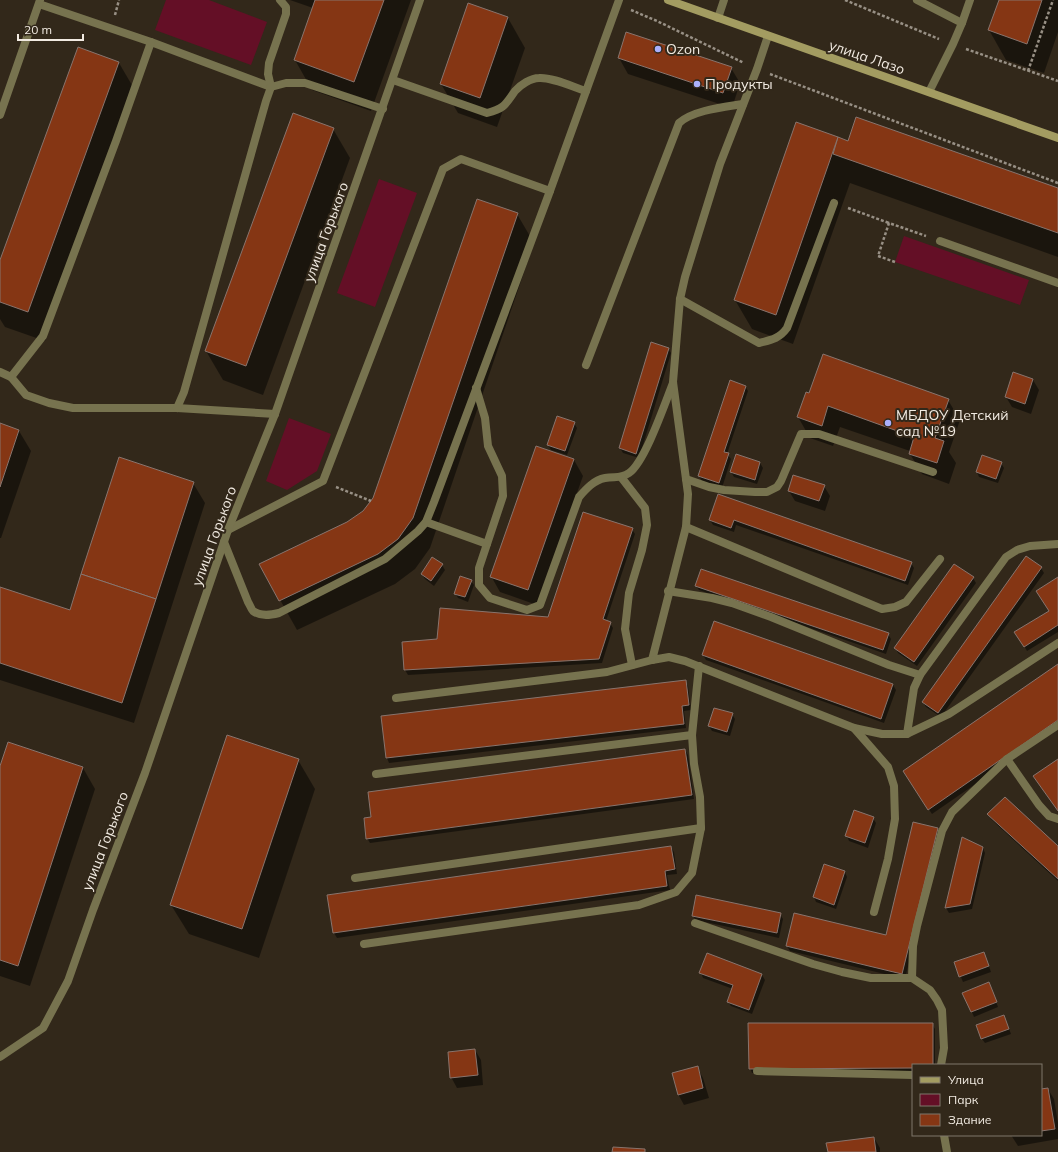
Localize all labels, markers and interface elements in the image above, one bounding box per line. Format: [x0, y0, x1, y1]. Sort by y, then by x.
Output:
scale bar [18, 16, 83, 42]
text: 20 m [24, 22, 52, 37]
street label: улица Лазо [827, 36, 907, 78]
place label: Ozon [666, 40, 700, 58]
marker: Ozon [653, 44, 663, 54]
place label: Продукты [705, 75, 773, 93]
marker: Продукты [692, 79, 702, 89]
street label: улица Горького [300, 180, 352, 284]
place label: МБДОУ Детский сад №19 [896, 406, 1009, 440]
marker: МБДОУ Детский сад №19 [883, 418, 893, 428]
street label: улица Горького [188, 484, 240, 588]
street label: улица Горького [78, 789, 132, 893]
legend [912, 1064, 1042, 1136]
text: Улица [947, 1072, 984, 1087]
text: Парк [948, 1092, 979, 1107]
text: Здание [948, 1112, 992, 1127]

